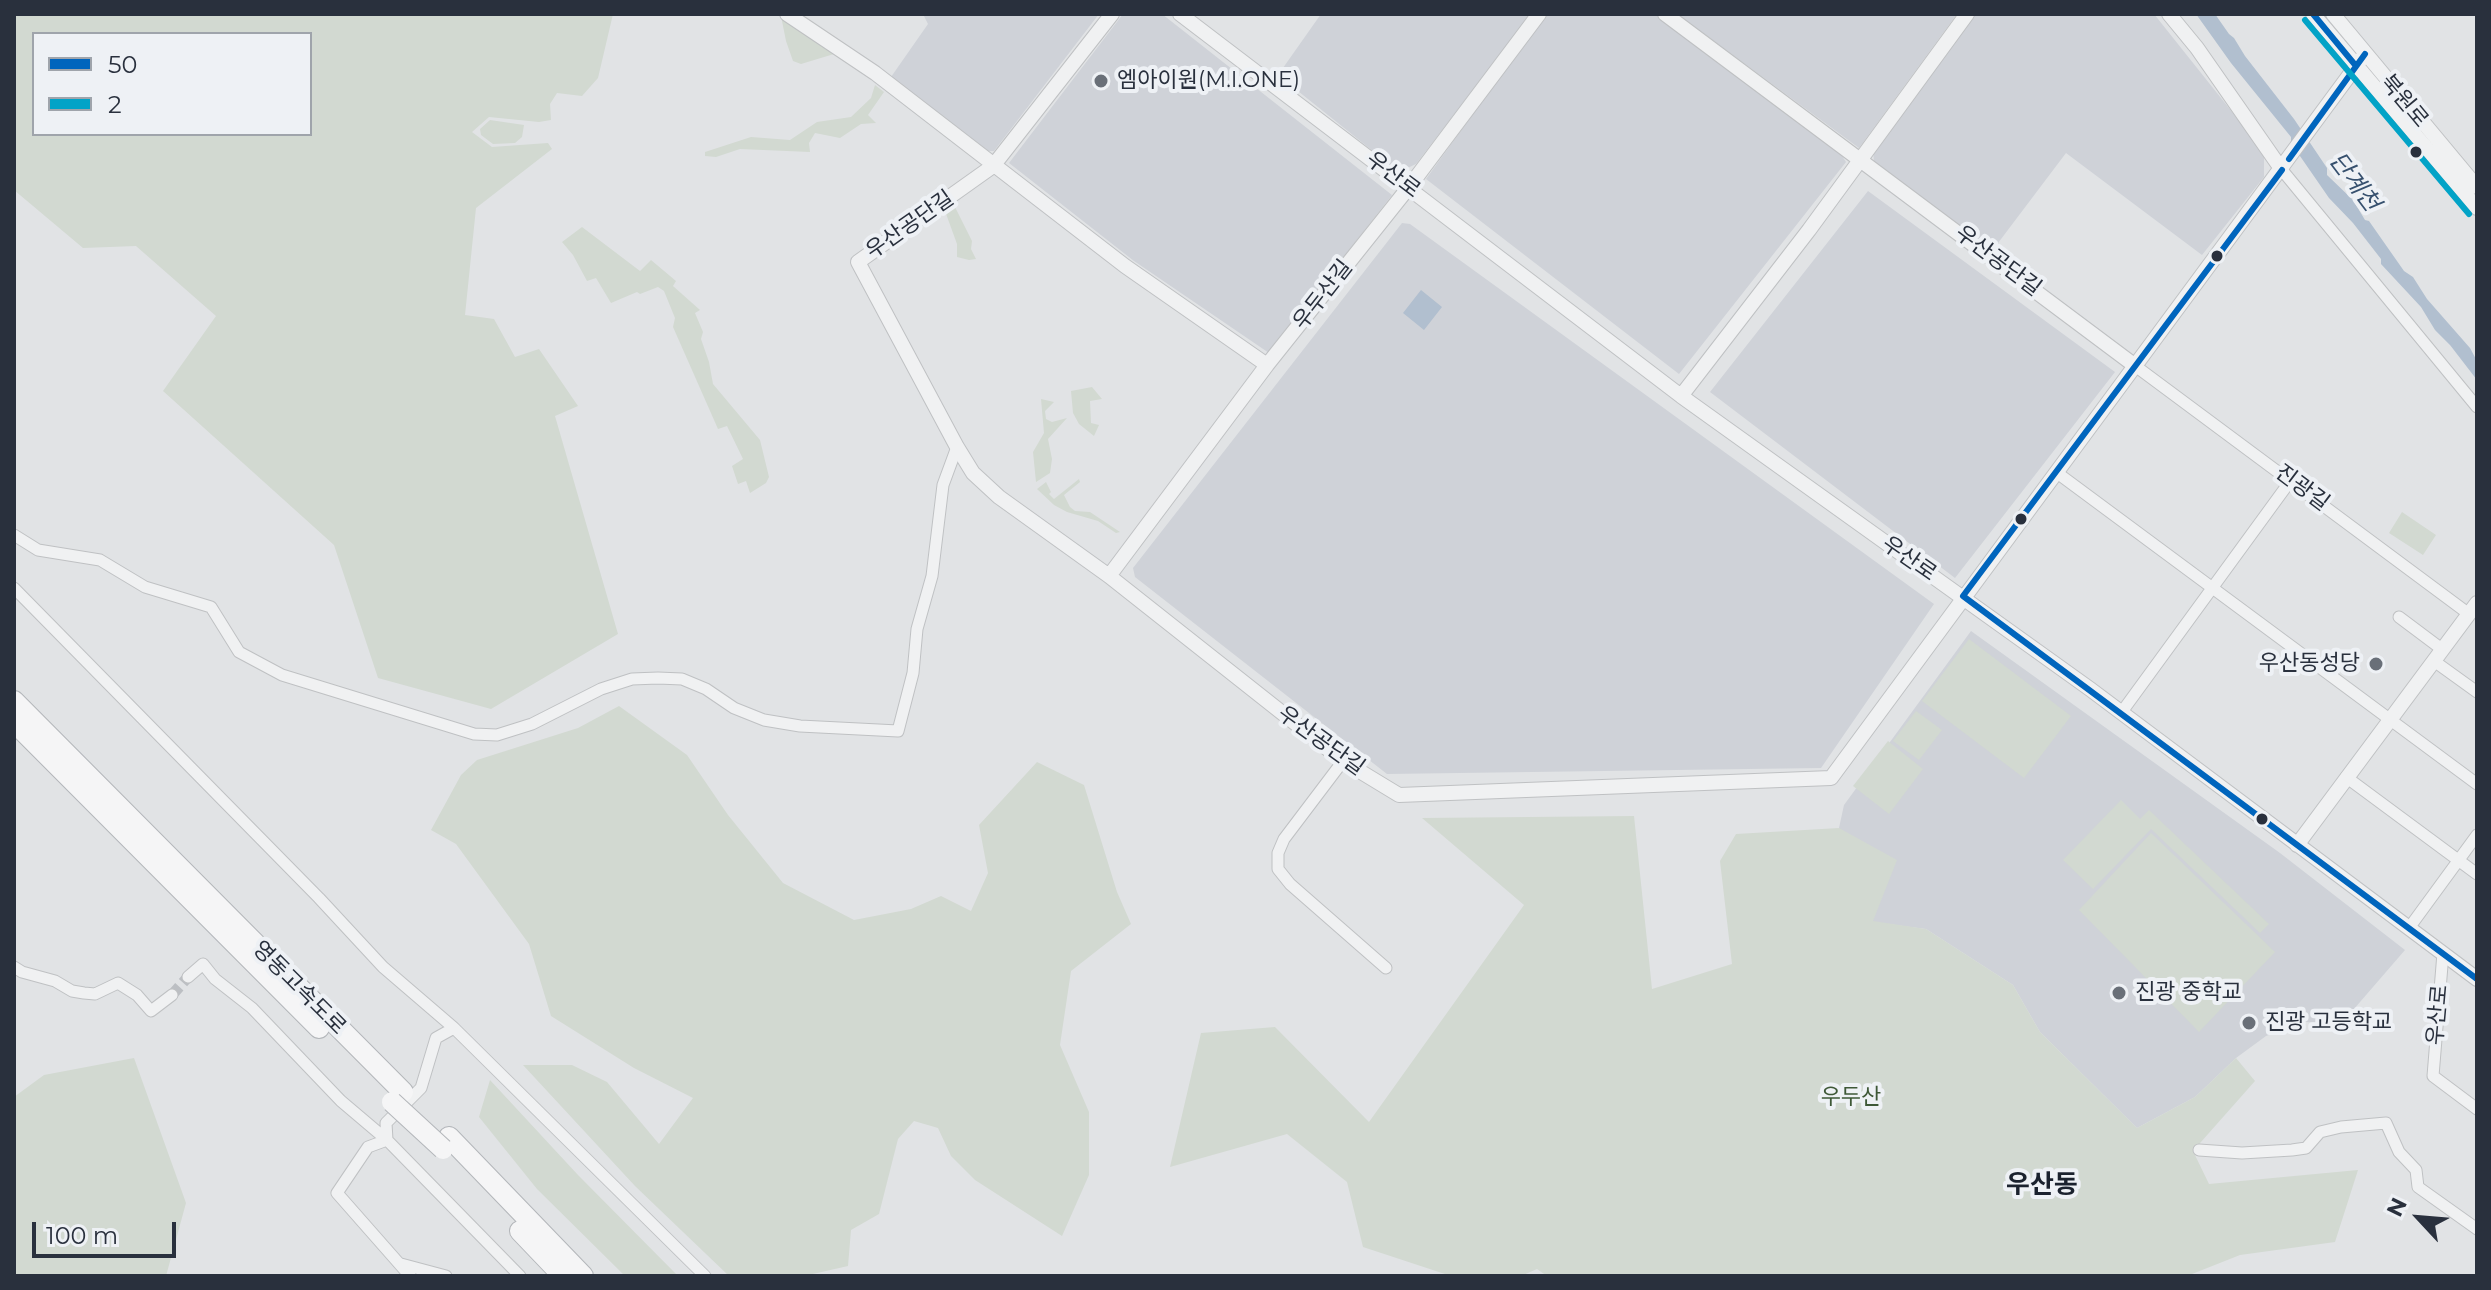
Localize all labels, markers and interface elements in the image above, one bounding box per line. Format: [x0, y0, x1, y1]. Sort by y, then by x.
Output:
legend [32, 32, 312, 136]
text: 50 [108, 50, 137, 79]
place label: 엠아이원(M.I.ONE) [1117, 68, 1300, 94]
street label: 북원로 [2374, 69, 2434, 133]
marker: 엠아이원(M.I.ONE) [1092, 72, 1110, 90]
text: 2 [108, 90, 122, 119]
unlabelled marker [2408, 144, 2424, 160]
street label: 우산로 [1361, 146, 1425, 204]
water label: 단계천 [2323, 147, 2385, 217]
street label: 우산공단길 [861, 185, 959, 265]
street label: 우산공단길 [1950, 220, 2046, 302]
unlabelled marker [2209, 248, 2225, 264]
street label: 우두산길 [1288, 255, 1358, 335]
street label: 진광길 [2270, 459, 2334, 517]
unlabelled marker [2013, 511, 2029, 527]
street label: 우산로 [1877, 531, 1941, 587]
place label: 우산동성당 [2259, 651, 2360, 677]
marker: 우산동성당 [2367, 655, 2385, 673]
street label: 우산공단길 [1272, 701, 1370, 781]
unlabelled marker [2254, 811, 2270, 827]
street label: 영동고속도로 [247, 936, 351, 1040]
place label: 진광 중학교 [2135, 980, 2242, 1006]
marker: 진광 중학교 [2110, 984, 2128, 1002]
street label: 우산로 [2422, 984, 2454, 1046]
place label: 진광 고등학교 [2265, 1010, 2392, 1036]
marker: 진광 고등학교 [2240, 1014, 2258, 1032]
park label: 우두산 [1821, 1085, 1881, 1111]
district label: 우산동 [2006, 1169, 2078, 1201]
north arrow [2379, 1178, 2459, 1258]
text: N [2381, 1193, 2413, 1221]
scale bar [36, 1206, 180, 1256]
text: 100 m [46, 1221, 118, 1250]

